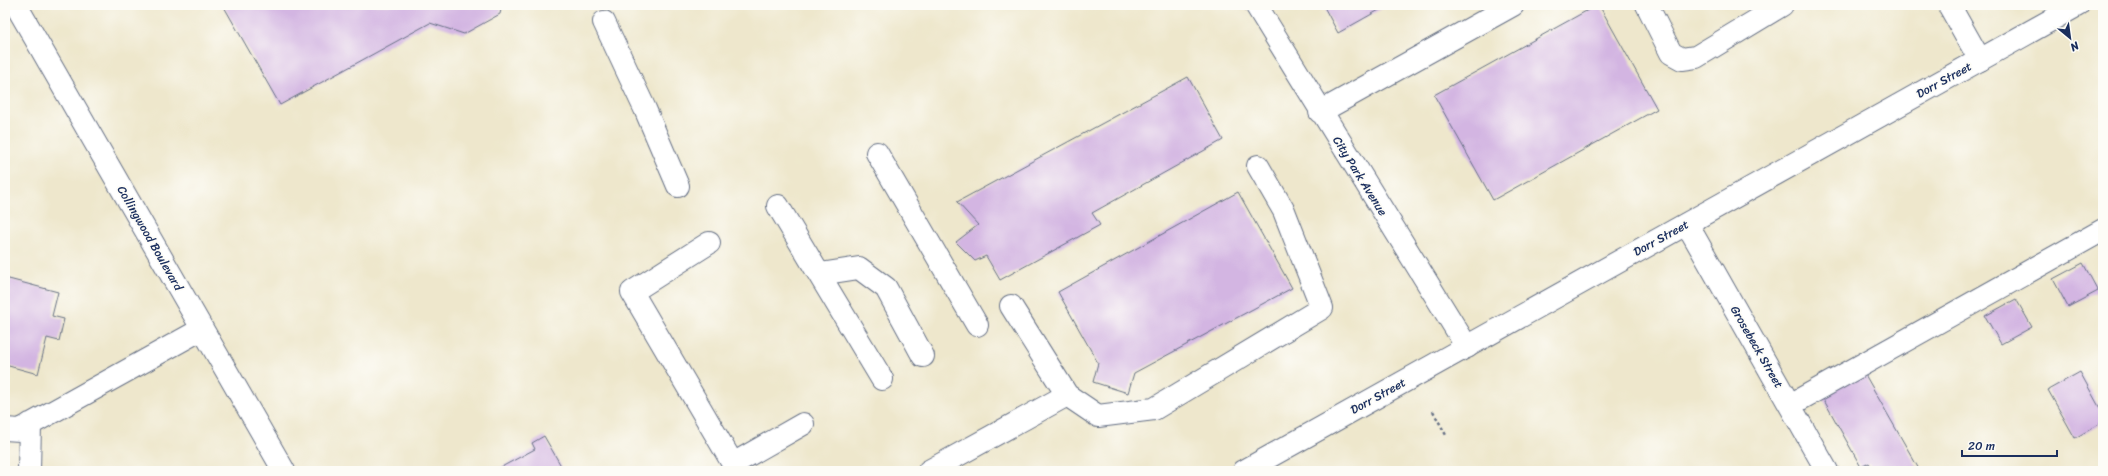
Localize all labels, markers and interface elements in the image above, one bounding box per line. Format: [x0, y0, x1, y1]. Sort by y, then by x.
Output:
north arrow [2050, 18, 2090, 58]
text: N [2066, 36, 2083, 57]
street label: Dorr Street [1912, 56, 1976, 104]
street label: City Park Avenue [1326, 131, 1394, 221]
street label: Collingwood Boulevard [111, 181, 190, 296]
street label: Dorr Street [1629, 214, 1693, 262]
street label: Grosebeck Street [1724, 301, 1790, 393]
street label: Dorr Street [1346, 372, 1410, 420]
scale bar [1962, 432, 2057, 458]
text: 20 m [1968, 435, 1995, 457]

